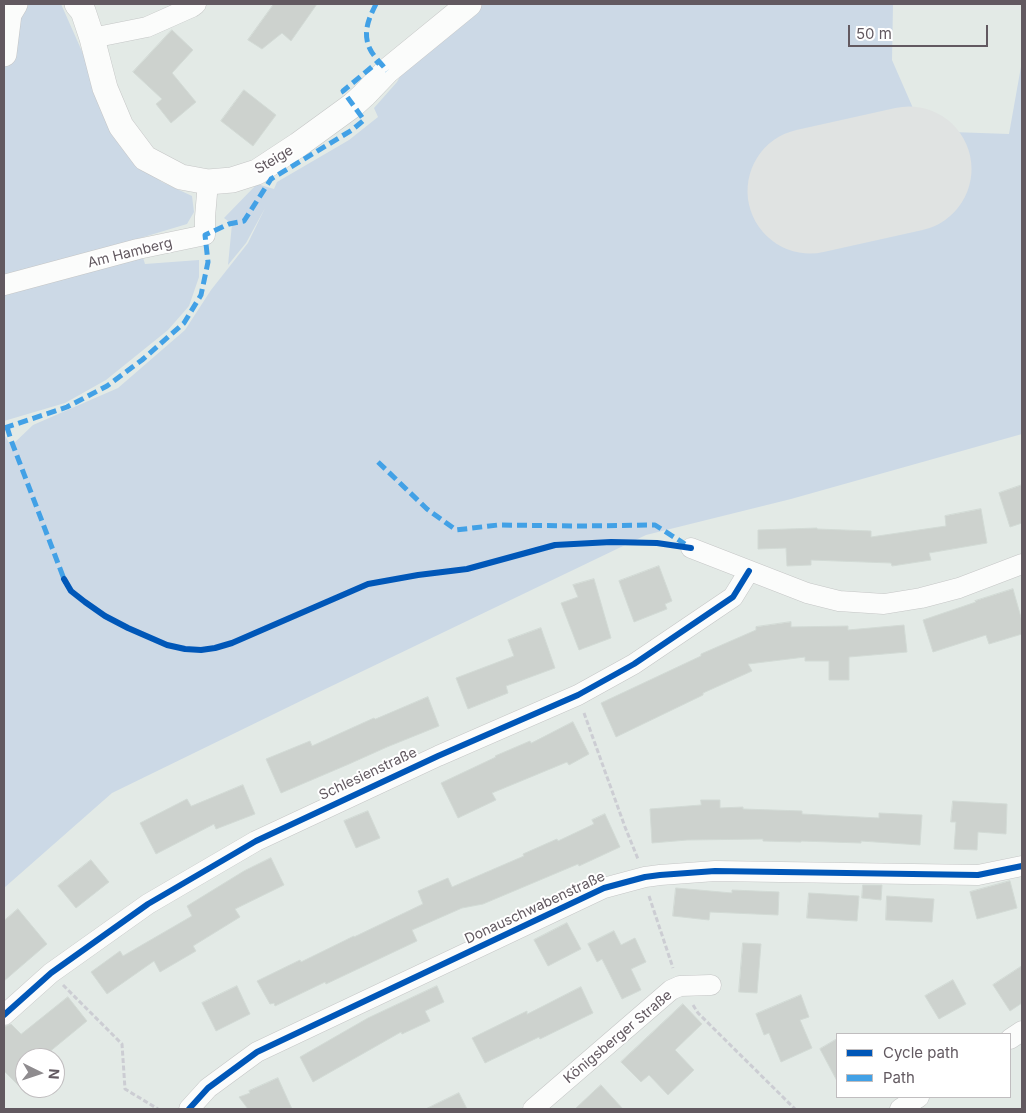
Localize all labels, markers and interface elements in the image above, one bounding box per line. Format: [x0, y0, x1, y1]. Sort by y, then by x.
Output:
scale bar [851, 15, 991, 47]
text: 50 m [856, 24, 892, 43]
street label: Steige [252, 142, 296, 178]
street label: Am Hamberg [86, 234, 174, 272]
street label: Schlesienstraße [316, 744, 420, 804]
street label: Donauschwabenstraße [462, 868, 608, 948]
street label: Königsberger Straße [560, 987, 676, 1087]
legend [836, 1033, 1011, 1098]
text: Cycle path [883, 1043, 959, 1062]
north arrow [15, 1048, 65, 1098]
text: N [46, 1068, 63, 1080]
text: Path [883, 1068, 915, 1087]

